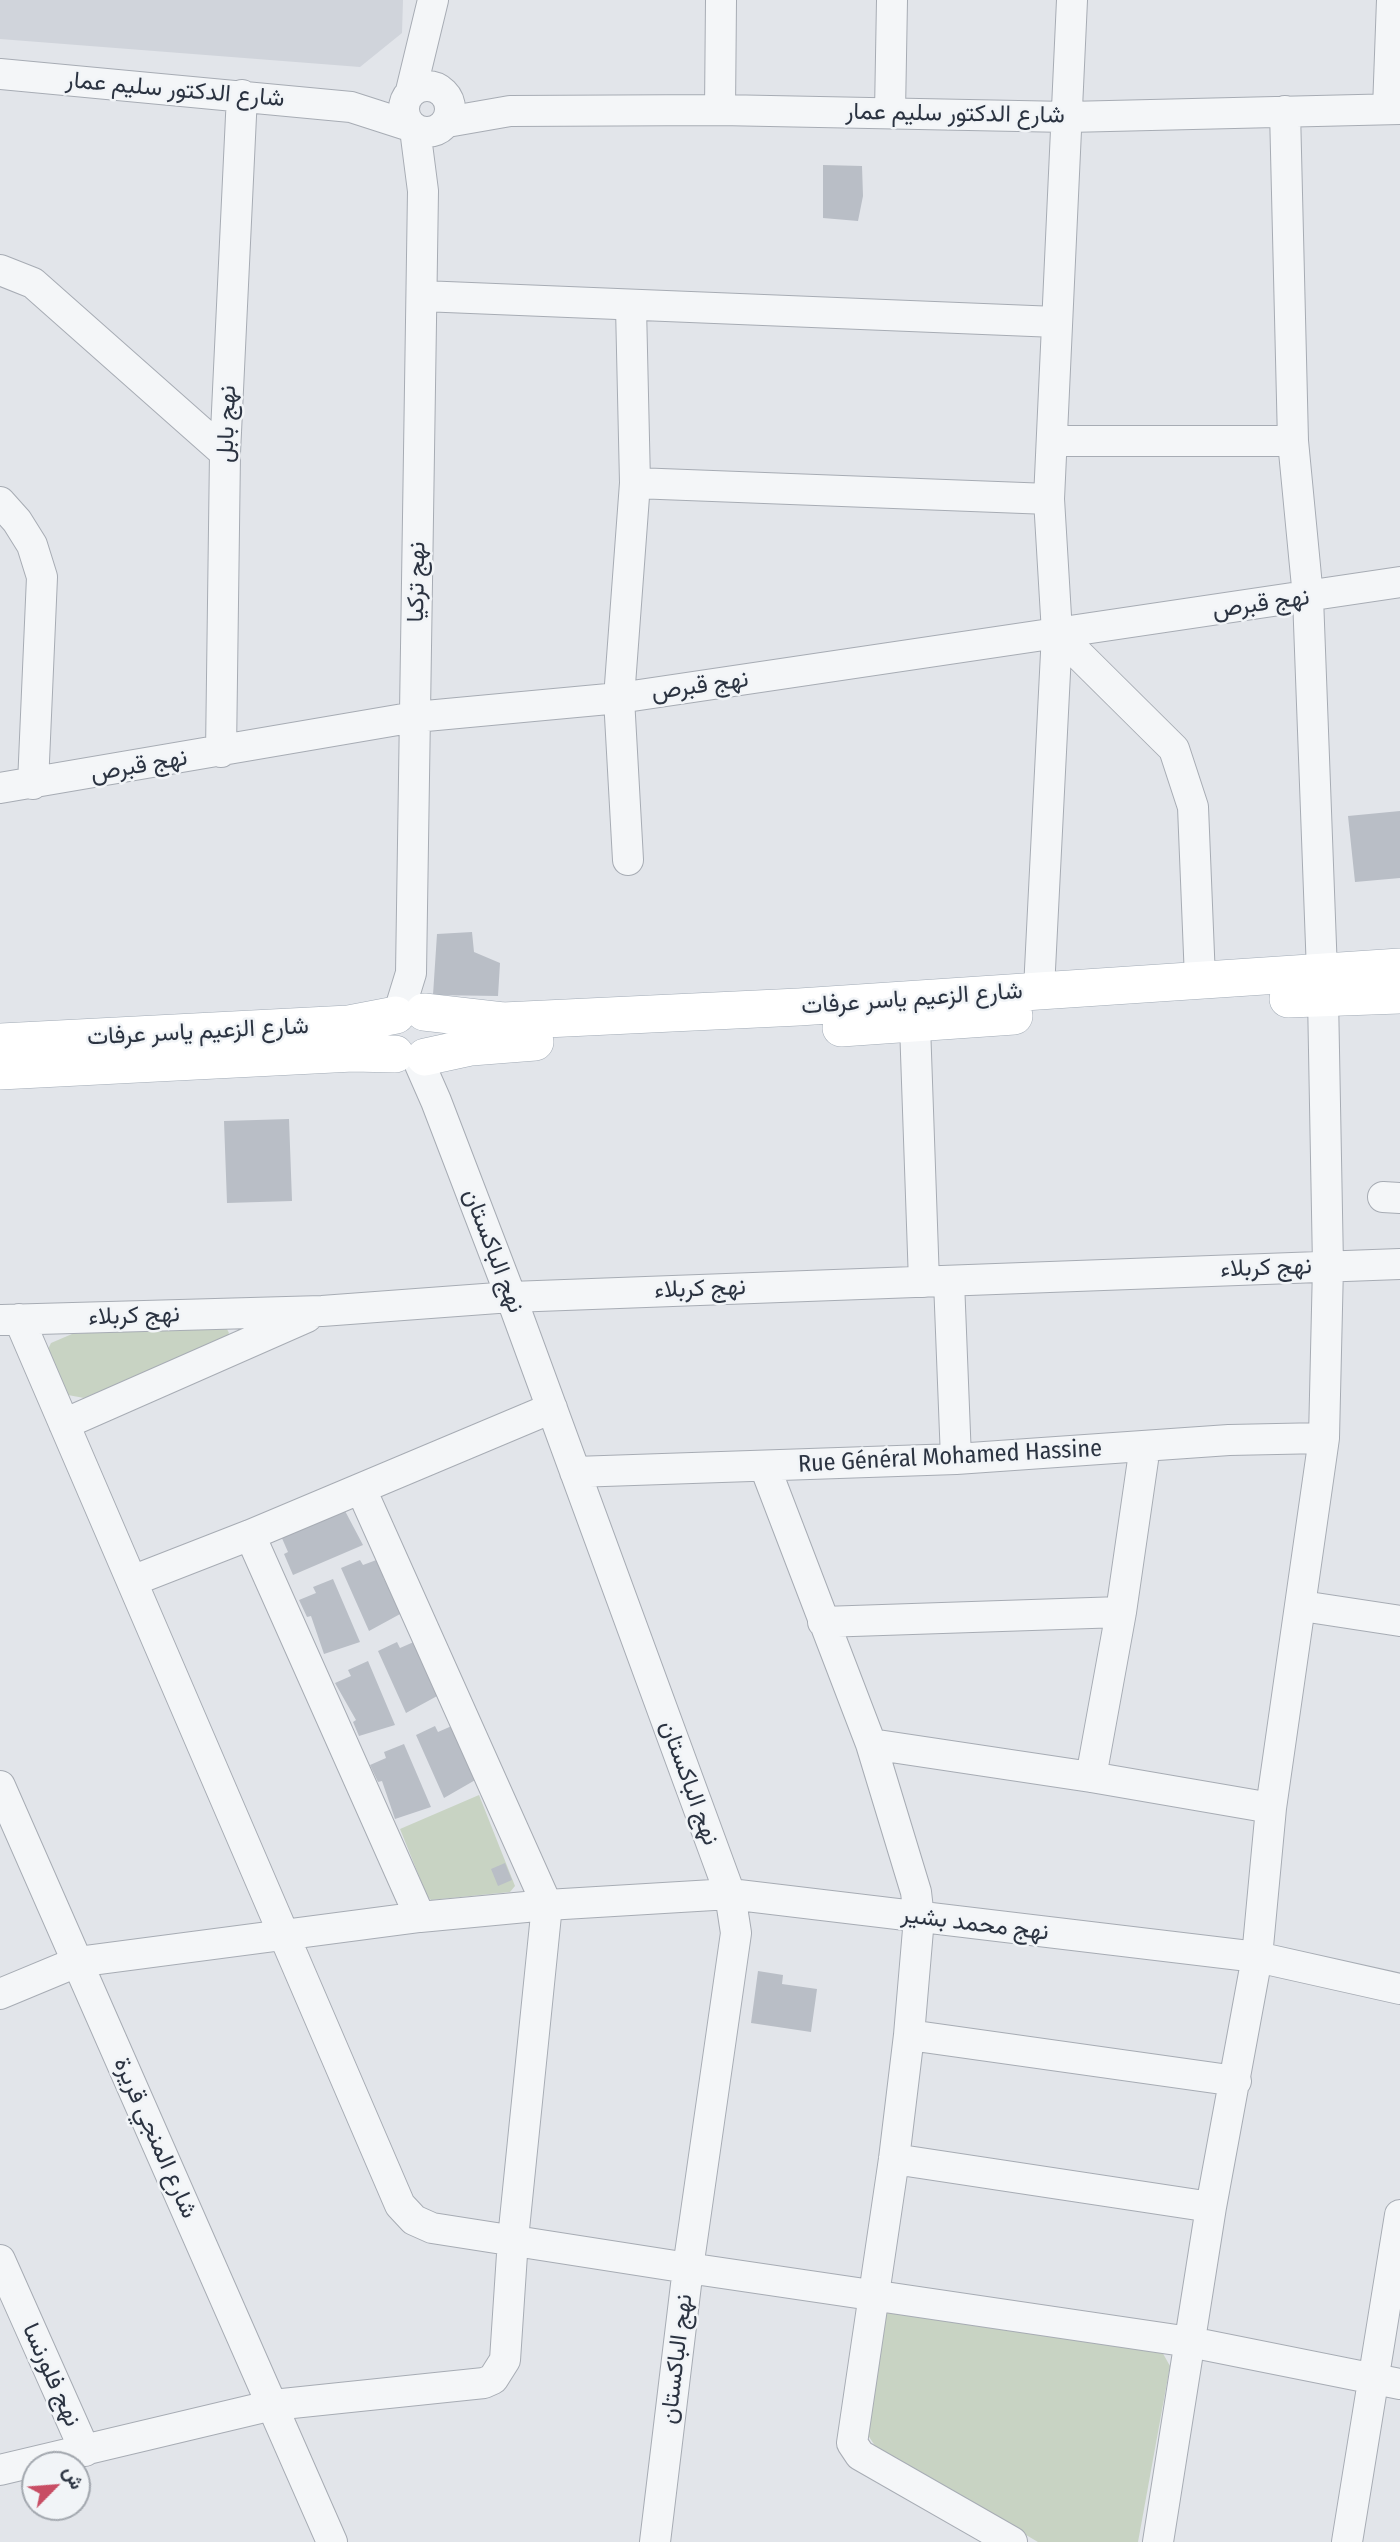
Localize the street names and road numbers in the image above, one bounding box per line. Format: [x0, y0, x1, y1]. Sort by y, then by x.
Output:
street label: شارع الدكتور سليم عمار [64, 66, 286, 114]
street label: شارع الدكتور سليم عمار [845, 98, 1065, 130]
street label: نهج بابل [211, 385, 243, 463]
street label: نهج تركيا [402, 541, 432, 623]
street label: نهج قبرص [1211, 583, 1311, 625]
street label: نهج قبرص [650, 665, 750, 707]
street label: نهج قبرص [88, 743, 190, 789]
street label: شارع الزعيم ياسر عرفات [800, 977, 1024, 1021]
street label: شارع الزعيم ياسر عرفات [86, 1012, 310, 1052]
street label: نهج الباكستان [456, 1185, 530, 1317]
street label: نهج كربلاء [1220, 1252, 1312, 1284]
street label: نهج كربلاء [654, 1273, 746, 1305]
street label: نهج كربلاء [88, 1300, 180, 1332]
street label: Rue Général Mohamed Hassine [797, 1435, 1103, 1479]
street label: نهج الباكستان [653, 1717, 725, 1849]
street label: نهج محمد بشير [900, 1901, 1050, 1947]
street label: شارع المنجي قريرة [107, 2053, 203, 2223]
street label: نهج الباكستان [655, 2292, 699, 2426]
street label: نهج فلورنسا [15, 2319, 87, 2431]

